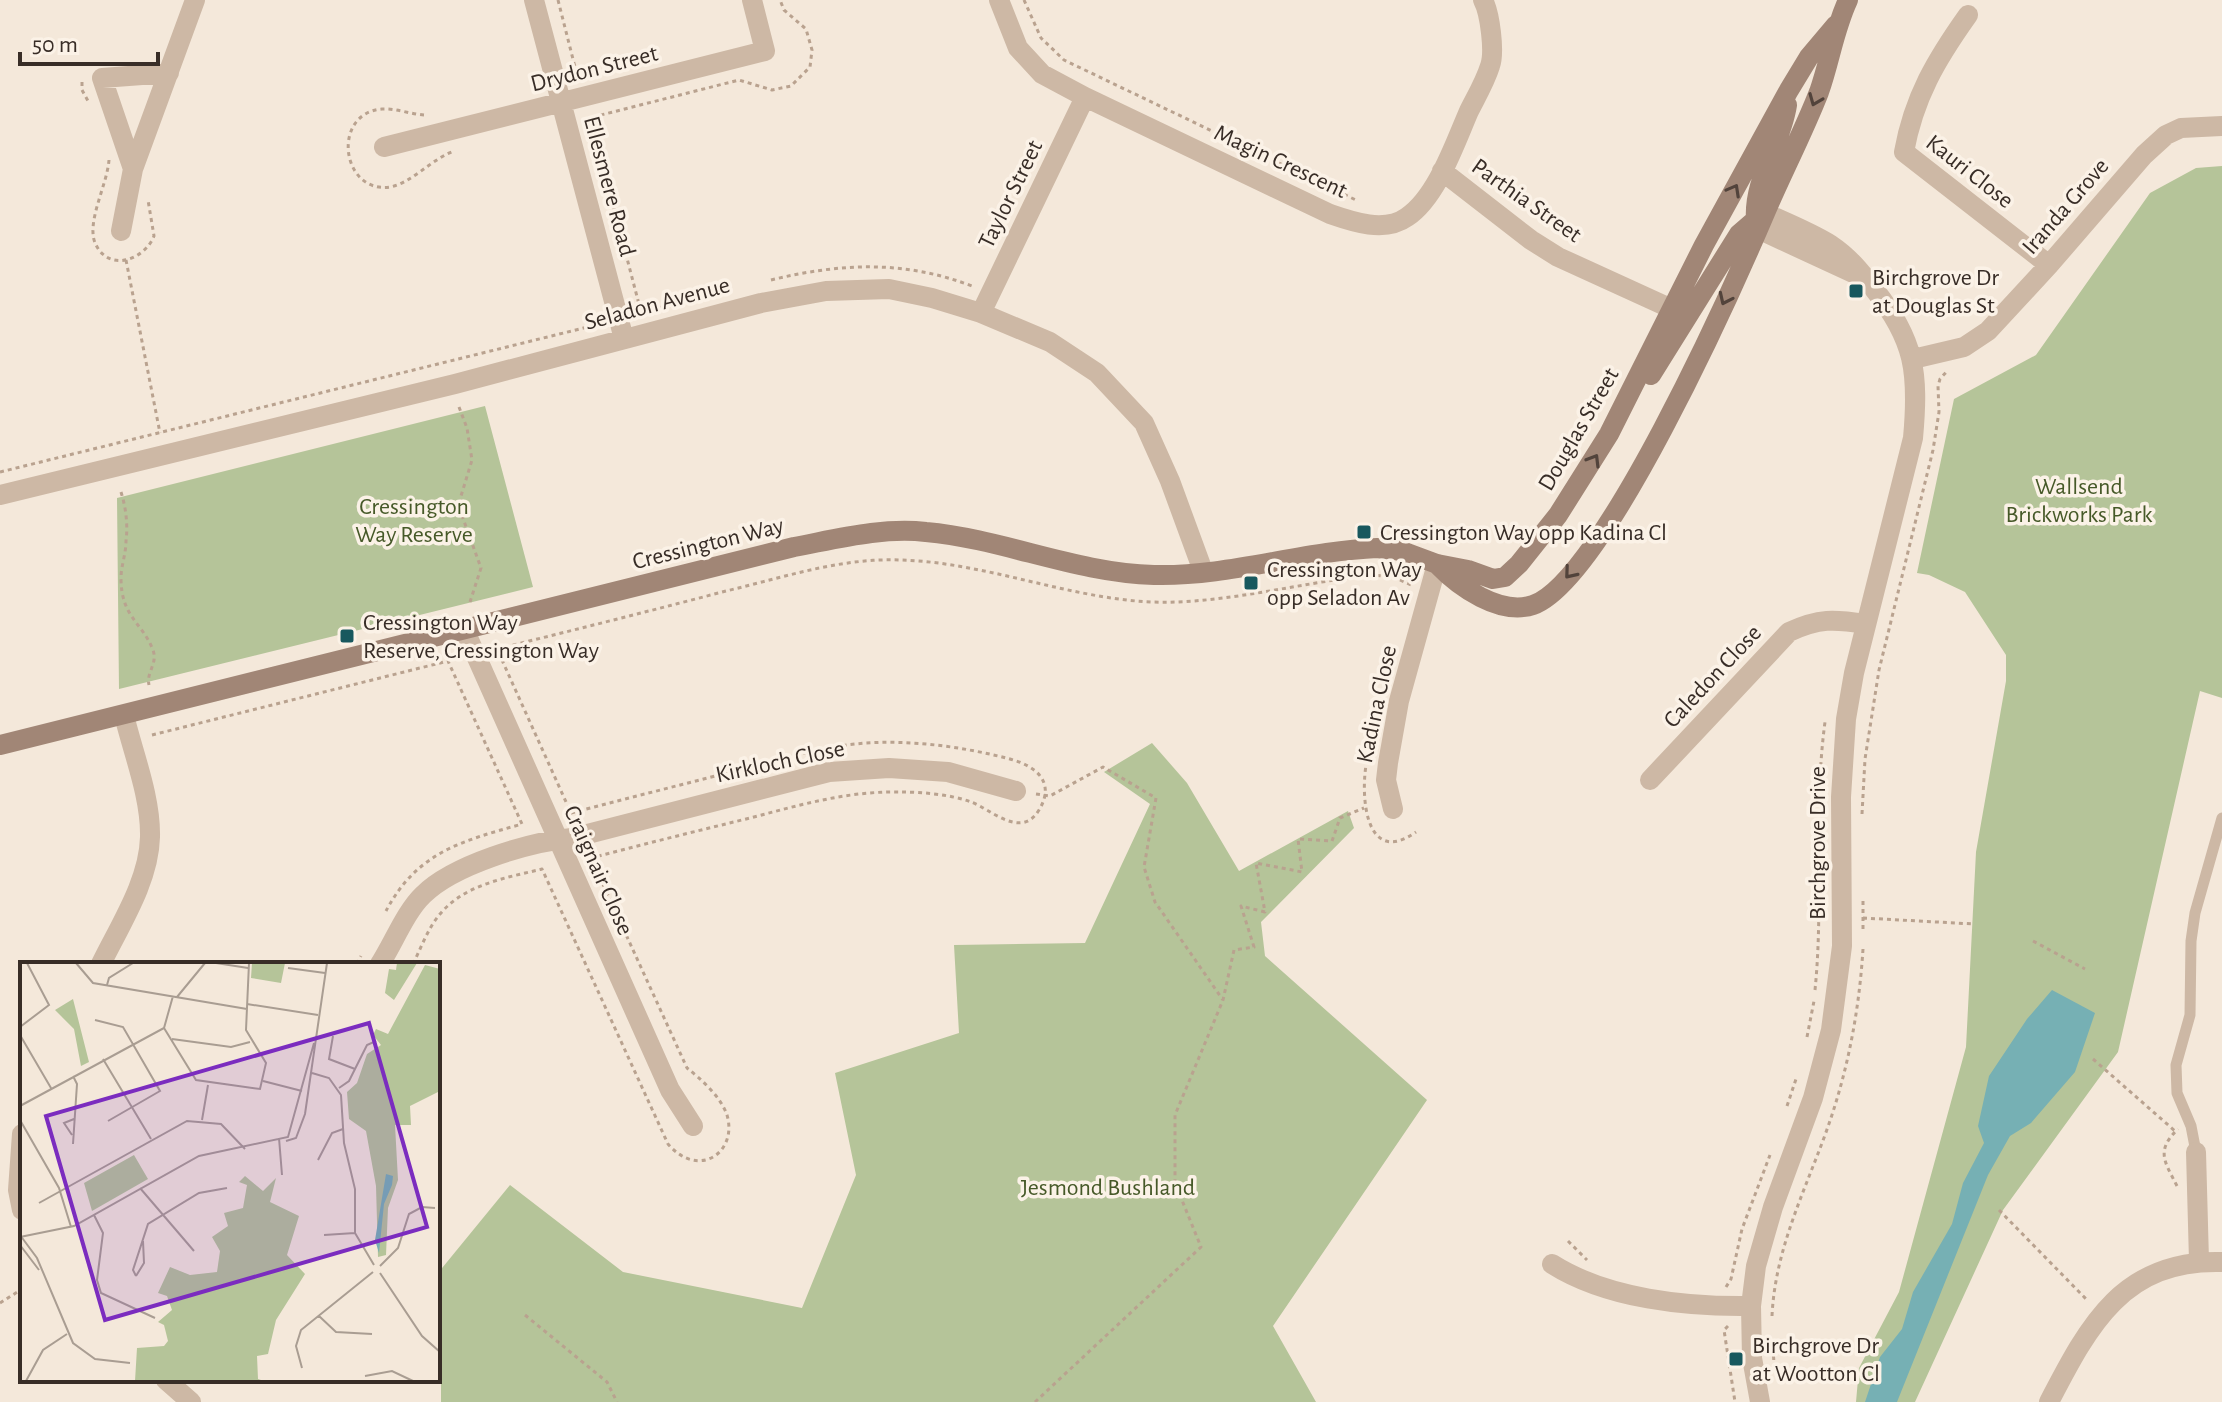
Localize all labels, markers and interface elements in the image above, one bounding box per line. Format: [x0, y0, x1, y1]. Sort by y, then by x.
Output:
scale bar [20, 16, 158, 66]
text: 50 m [32, 33, 78, 57]
street label: Drydon Street [528, 41, 661, 96]
one-way arrow [1808, 92, 1825, 106]
street label: Ellesmere Road [579, 114, 639, 259]
street label: Magin Crescent [1210, 121, 1351, 203]
street label: Kauri Close [1921, 130, 2018, 213]
street label: Taylor Street [974, 136, 1047, 252]
street label: Parthia Street [1467, 154, 1586, 248]
street label: Iranda Grove [2018, 154, 2114, 259]
one-way arrow [1724, 184, 1740, 199]
place label: Birchgrove Dr at Douglas St [1872, 266, 1999, 318]
street label: Seladon Avenue [582, 273, 732, 335]
marker: Birchgrove Dr at Douglas St [1847, 282, 1865, 300]
one-way arrow [1719, 291, 1735, 306]
street label: Douglas Street [1534, 364, 1624, 495]
one-way arrow [1584, 454, 1600, 469]
park label: Wallsend Brickworks Park [2006, 475, 2152, 527]
park label: Cressington Way Reserve [355, 495, 473, 547]
street label: Cressington Way [630, 514, 786, 574]
place label: Cressington Way opp Kadina Cl [1380, 521, 1667, 545]
marker: Cressington Way opp Kadina Cl [1355, 523, 1373, 541]
place label: Cressington Way opp Seladon Av [1267, 558, 1422, 610]
one-way arrow [1565, 564, 1580, 579]
marker: Cressington Way opp Seladon Av [1242, 574, 1260, 592]
place label: Cressington Way Reserve, Cressington Way [363, 611, 599, 663]
street label: Caledon Close [1659, 621, 1766, 733]
marker: Cressington Way Reserve, Cressington Way [338, 627, 356, 645]
street label: Kadina Close [1353, 643, 1401, 765]
street label: Kirkloch Close [714, 737, 847, 787]
street label: Birchgrove Drive [1806, 766, 1830, 920]
street label: Craignair Close [559, 802, 637, 939]
inset map [20, 962, 440, 1382]
park label: Jesmond Bushland [1021, 1176, 1195, 1200]
place label: Birchgrove Dr at Wootton Cl [1752, 1334, 1880, 1386]
marker: Birchgrove Dr at Wootton Cl [1727, 1350, 1745, 1368]

